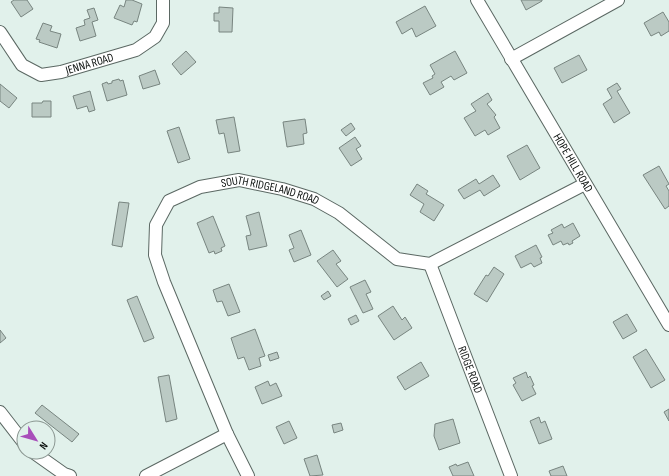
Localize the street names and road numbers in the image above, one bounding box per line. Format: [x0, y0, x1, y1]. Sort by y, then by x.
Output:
street label: JENNA ROAD [63, 50, 115, 79]
street label: HOPE HILL ROAD [550, 131, 596, 195]
street label: SOUTH RIDGELAND ROAD [220, 173, 322, 208]
street label: RIDGE ROAD [454, 344, 486, 395]

